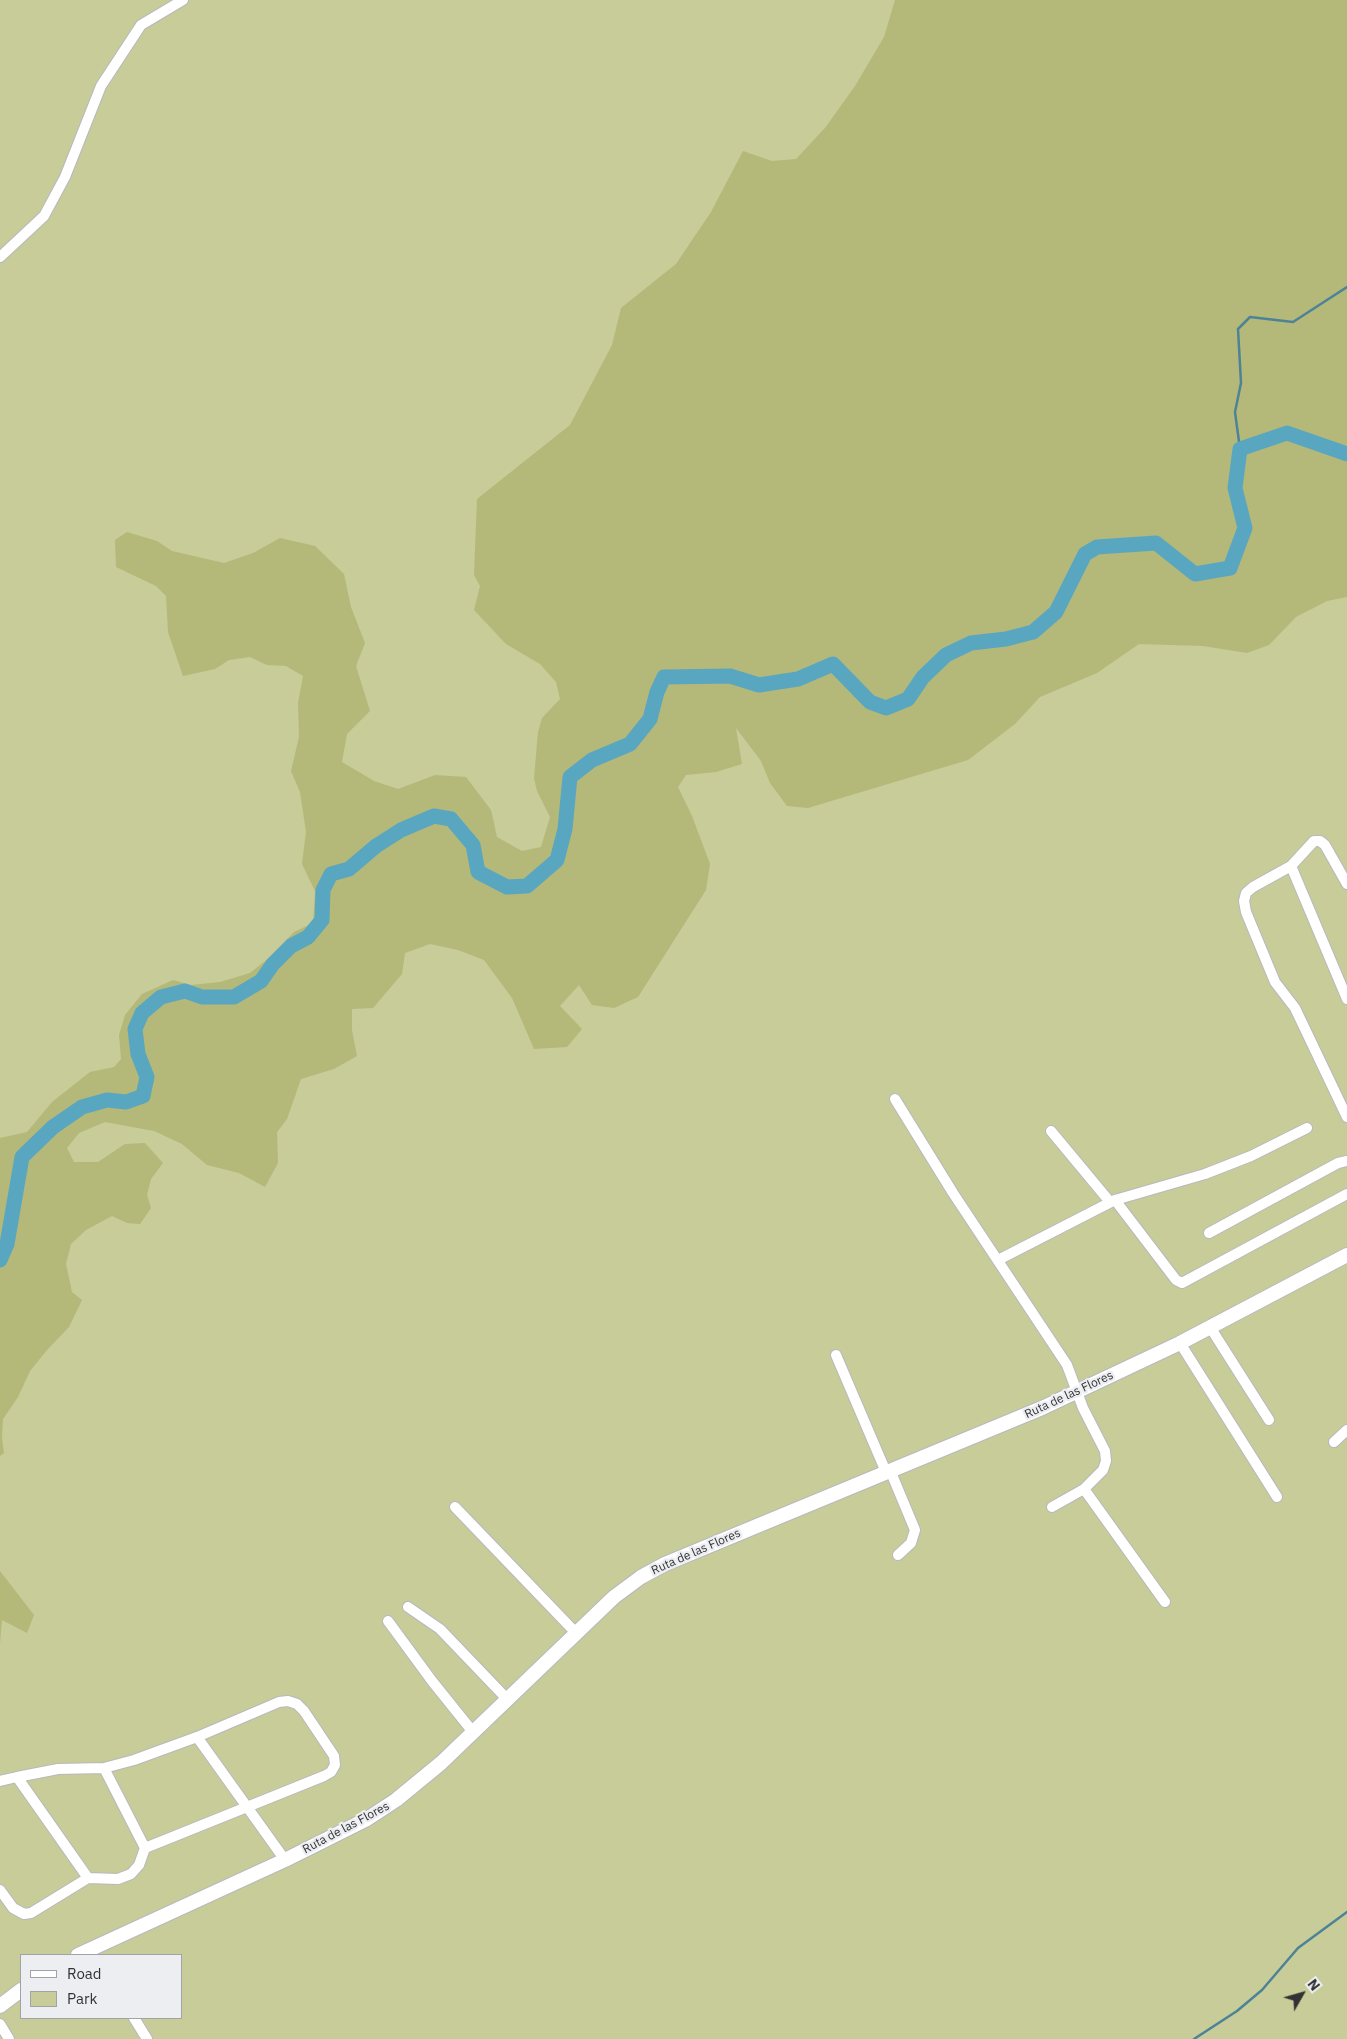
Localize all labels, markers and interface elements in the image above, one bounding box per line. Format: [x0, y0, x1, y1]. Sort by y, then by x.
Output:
street label: Ruta de las Flores [1022, 1368, 1116, 1422]
street label: Ruta de las Flores [649, 1526, 743, 1578]
street label: Ruta de las Flores [300, 1799, 392, 1857]
legend [20, 1954, 182, 2019]
text: Road [67, 1964, 102, 1983]
north arrow [1277, 1969, 1327, 2019]
text: N [1304, 1975, 1324, 1994]
text: Park [67, 1989, 97, 2008]

